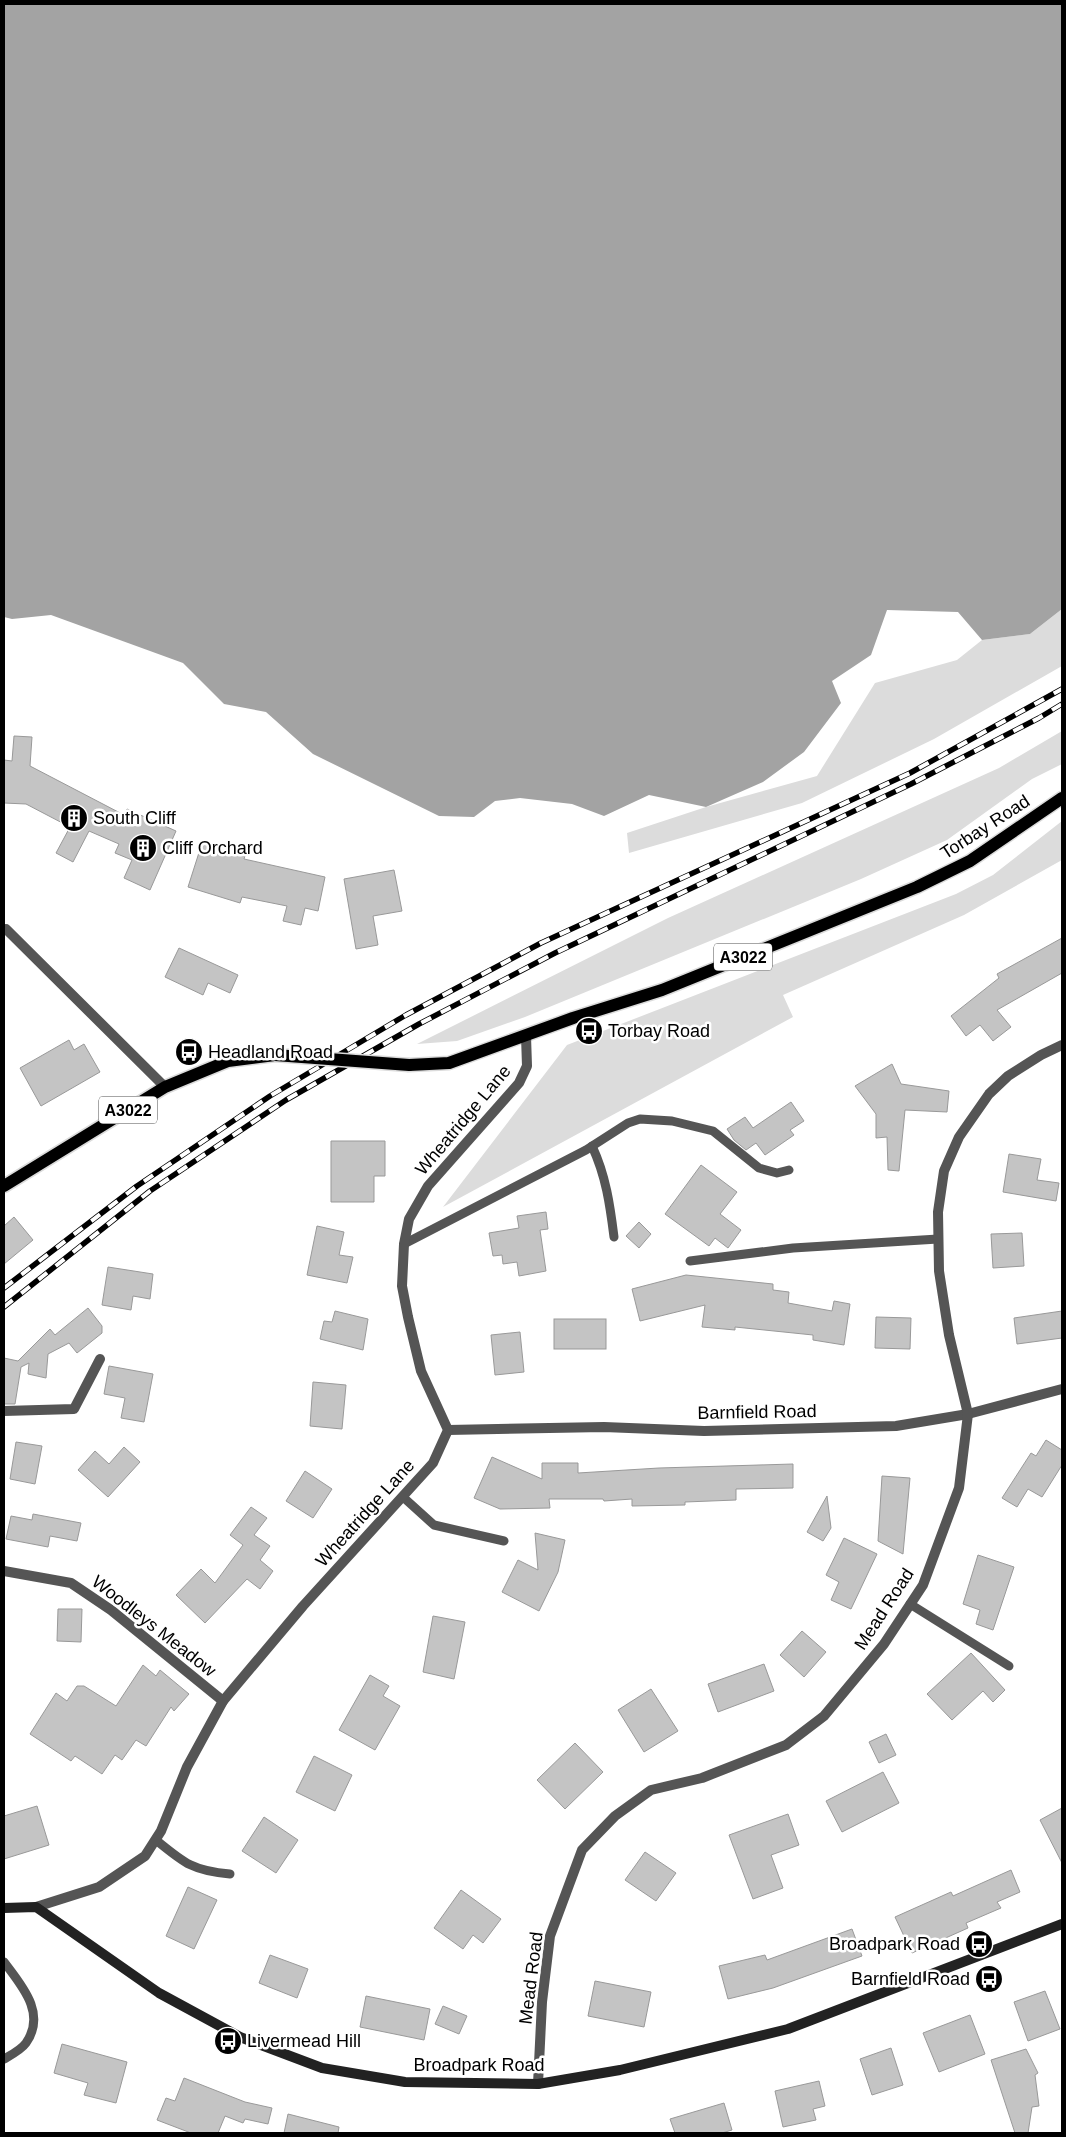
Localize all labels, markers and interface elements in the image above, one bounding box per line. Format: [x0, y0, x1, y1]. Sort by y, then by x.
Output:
street label: Torbay Road [937, 791, 1033, 863]
building icon: South Cliff [59, 803, 89, 833]
place label: South Cliff [93, 808, 177, 828]
building icon: Cliff Orchard [128, 833, 158, 863]
place label: Cliff Orchard [162, 838, 263, 858]
road number: A3022 [714, 944, 772, 970]
bus stop icon: Torbay Road [574, 1016, 604, 1046]
place label: Torbay Road [608, 1021, 710, 1041]
bus stop icon: Headland Road [174, 1037, 204, 1067]
place label: Headland Road [208, 1042, 333, 1062]
street label: Wheatridge Lane [411, 1061, 515, 1179]
road number: A3022 [99, 1096, 157, 1124]
street label: Barnfield Road [697, 1401, 817, 1423]
street label: Wheatridge Lane [312, 1455, 418, 1571]
street label: Mead Road [850, 1565, 918, 1653]
street label: Woodleys Meadow [88, 1571, 221, 1681]
bus stop icon: Broadpark Road [964, 1929, 994, 1959]
street label: Mead Road [515, 1931, 547, 2025]
place label: Broadpark Road [829, 1934, 960, 1954]
bus stop icon: Barnfield Road [974, 1964, 1004, 1994]
place label: Barnfield Road [851, 1969, 970, 1989]
bus stop icon: Livermead Hill [213, 2026, 243, 2056]
place label: Livermead Hill [247, 2031, 361, 2051]
street label: Broadpark Road [413, 2055, 545, 2075]

